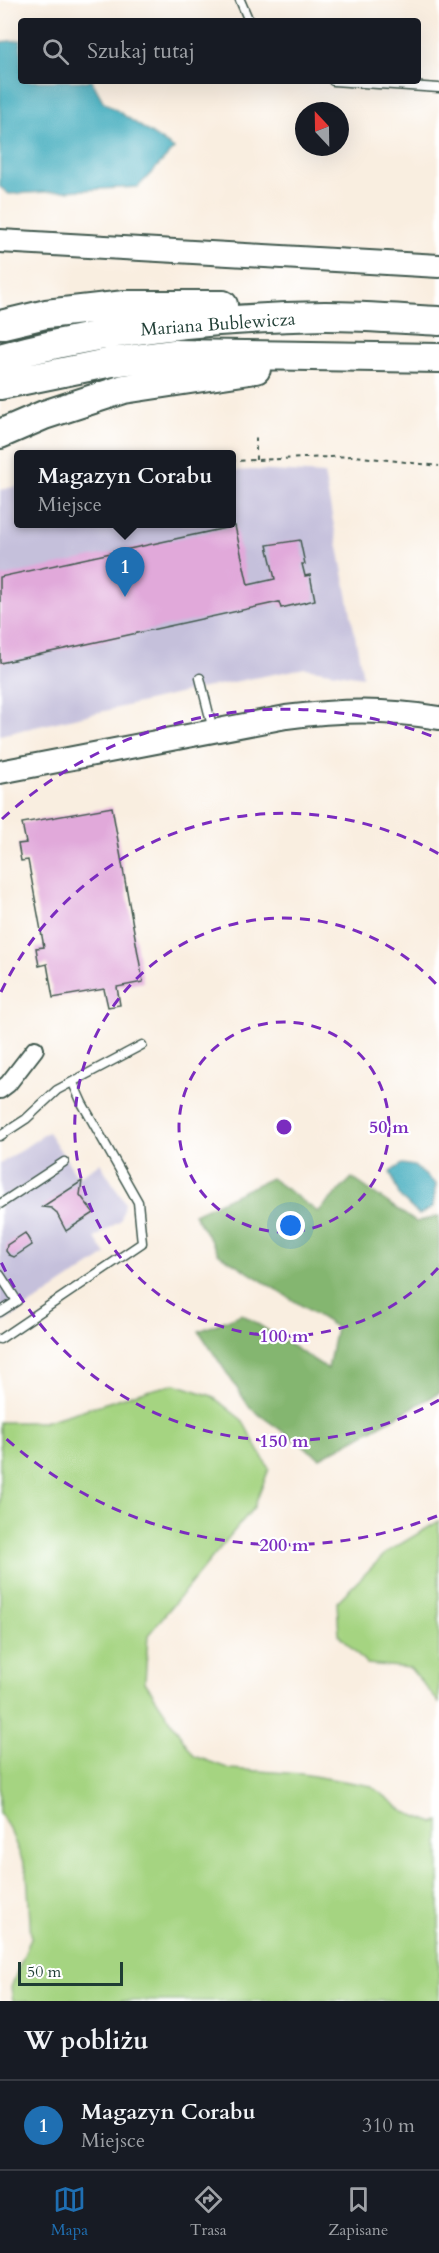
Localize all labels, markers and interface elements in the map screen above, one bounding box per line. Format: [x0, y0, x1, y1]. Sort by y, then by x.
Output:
search box [18, 18, 421, 84]
icon: search [39, 35, 72, 68]
text: Szukaj tutaj [87, 36, 195, 66]
north arrow [295, 102, 349, 156]
street label: Mariana Bublewicza [140, 307, 296, 342]
popup [14, 450, 236, 528]
text: Magazyn Corabu [38, 461, 212, 491]
text: Miejsce [38, 491, 102, 518]
pin: 1 [106, 548, 144, 597]
text: 50 m [369, 1115, 409, 1140]
centre of rings [274, 1117, 294, 1137]
your location [276, 1211, 305, 1240]
text: 100 m [259, 1324, 309, 1349]
text: 150 m [259, 1429, 309, 1454]
text: 200 m [259, 1533, 309, 1558]
scale bar [18, 1959, 123, 1986]
text: 50 m [27, 1961, 61, 1983]
text: W pobliżu [24, 2023, 149, 2058]
text: Magazyn Corabu [81, 2097, 256, 2127]
text: 1 [38, 2112, 49, 2139]
text: 310 m [362, 2112, 415, 2139]
text: Miejsce [81, 2127, 145, 2154]
tab: Mapa [51, 2183, 88, 2241]
tab: Trasa [190, 2183, 227, 2241]
tab: Zapisane [328, 2183, 388, 2241]

